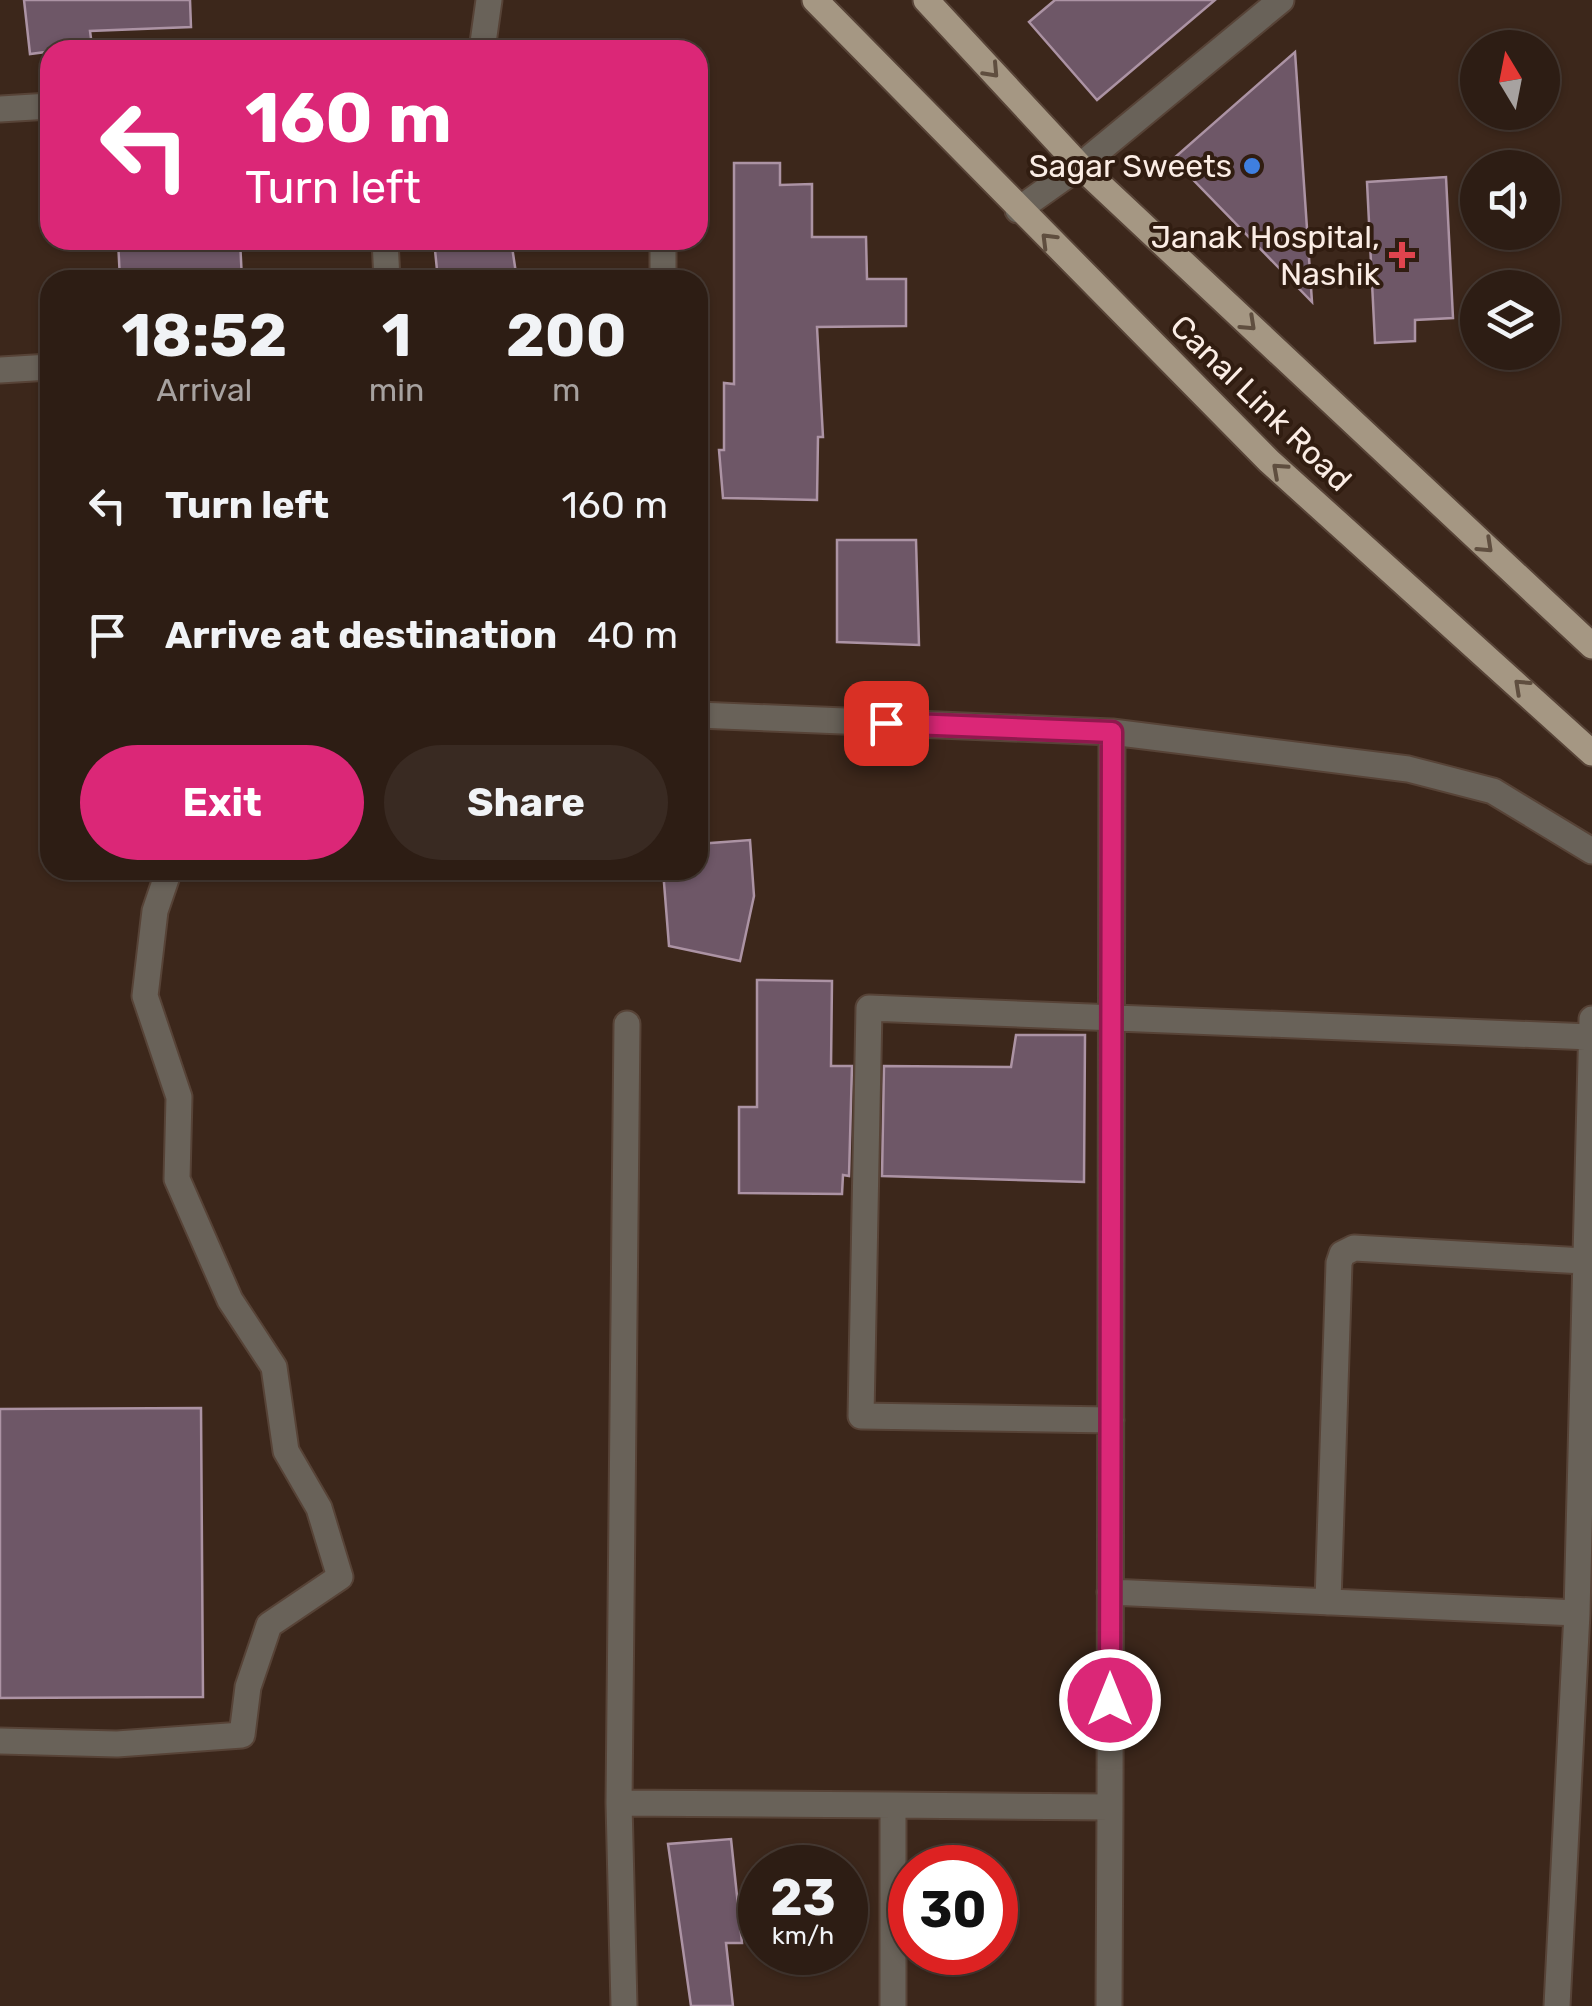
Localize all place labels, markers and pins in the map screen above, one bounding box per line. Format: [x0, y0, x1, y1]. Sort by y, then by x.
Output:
place label: Sagar Sweets [1029, 147, 1232, 185]
marker: Sagar Sweets [1241, 155, 1263, 177]
place label: Janak Hospital, Nashik [1151, 218, 1380, 293]
marker: Janak Hospital, Nashik [1389, 242, 1415, 268]
pin [844, 681, 929, 766]

